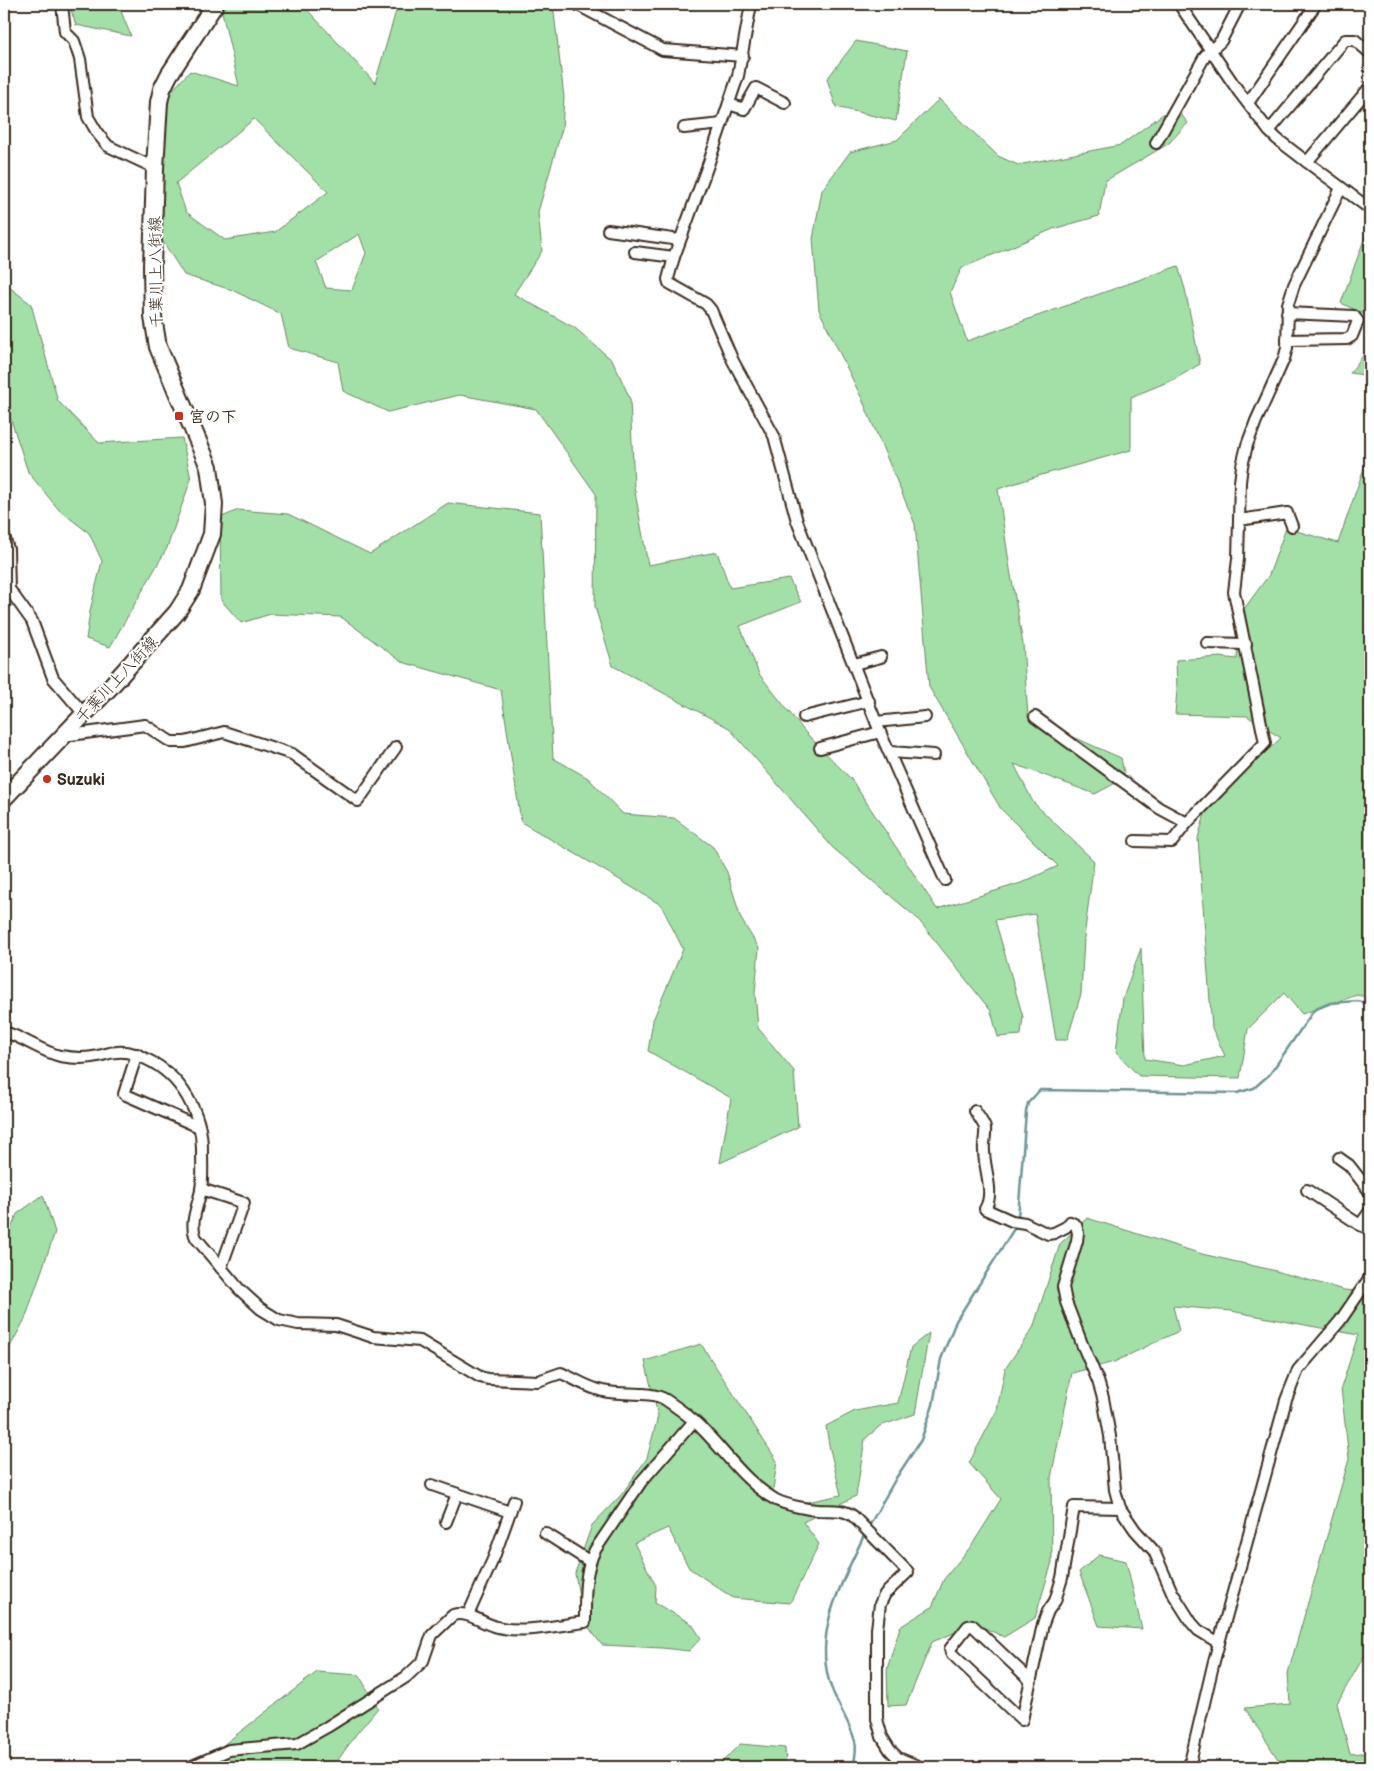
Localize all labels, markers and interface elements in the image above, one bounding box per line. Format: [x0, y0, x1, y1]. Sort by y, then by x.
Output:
street label: 千葉川上八街線 [146, 216, 167, 328]
place label: 宮の下 [189, 408, 237, 427]
marker: 宮の下 [173, 410, 185, 422]
street label: 千葉川上八街線 [72, 633, 162, 727]
place label: Suzuki [57, 771, 105, 790]
marker: Suzuki [41, 773, 53, 785]

